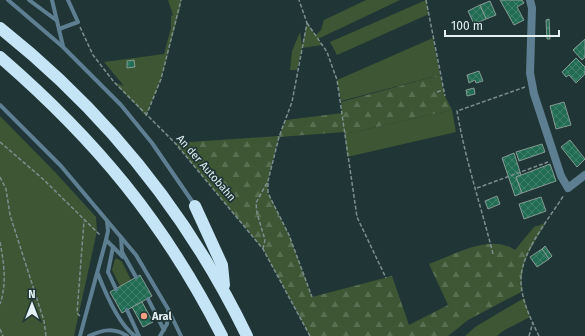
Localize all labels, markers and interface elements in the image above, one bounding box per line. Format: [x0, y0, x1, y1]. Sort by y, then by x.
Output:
scale bar [445, 12, 559, 38]
text: 100 m [451, 19, 483, 33]
street label: An der Autobahn [174, 132, 238, 204]
north arrow [12, 284, 52, 324]
text: N [28, 288, 36, 301]
place label: Aral [151, 310, 172, 323]
marker: Aral [139, 311, 149, 321]

